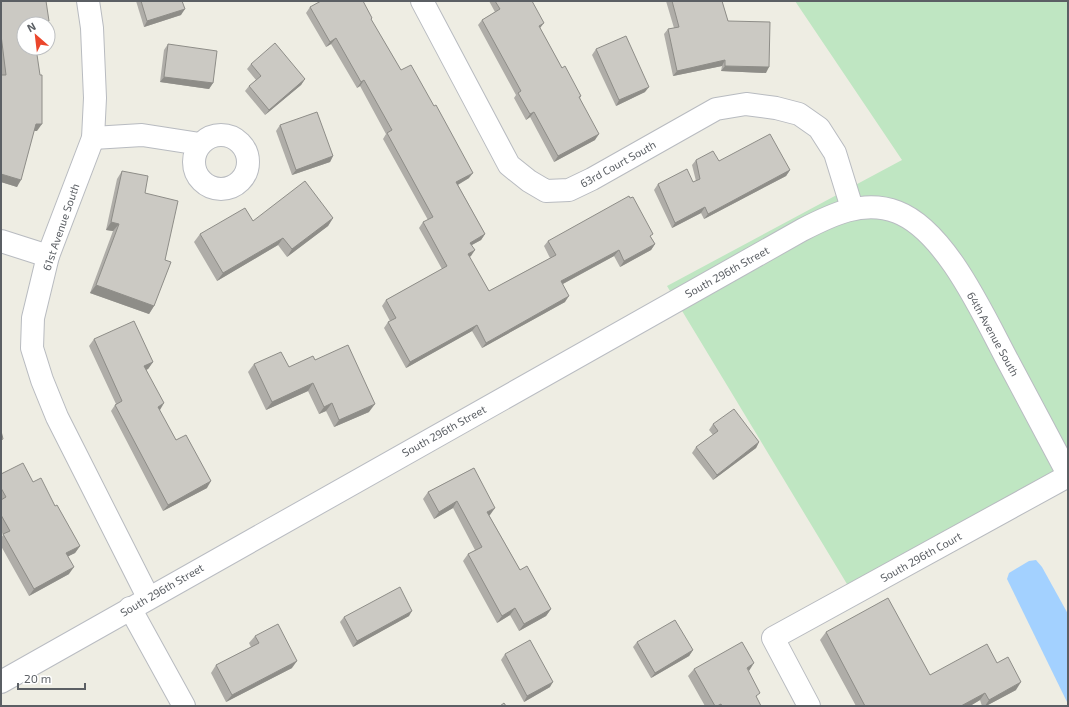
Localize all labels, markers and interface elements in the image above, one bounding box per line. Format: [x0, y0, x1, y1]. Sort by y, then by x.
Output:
north arrow [16, 16, 56, 56]
text: N [25, 19, 38, 34]
street label: 63rd Court South [578, 137, 658, 190]
street label: 61st Avenue South [40, 182, 82, 272]
street label: South 296th Street [682, 243, 771, 300]
street label: 64th Avenue South [965, 289, 1022, 378]
street label: South 296th Street [399, 402, 488, 459]
street label: South 296th Court [878, 529, 964, 584]
street label: South 296th Street [118, 560, 206, 619]
scale bar [18, 665, 85, 691]
text: 20 m [24, 671, 51, 685]

